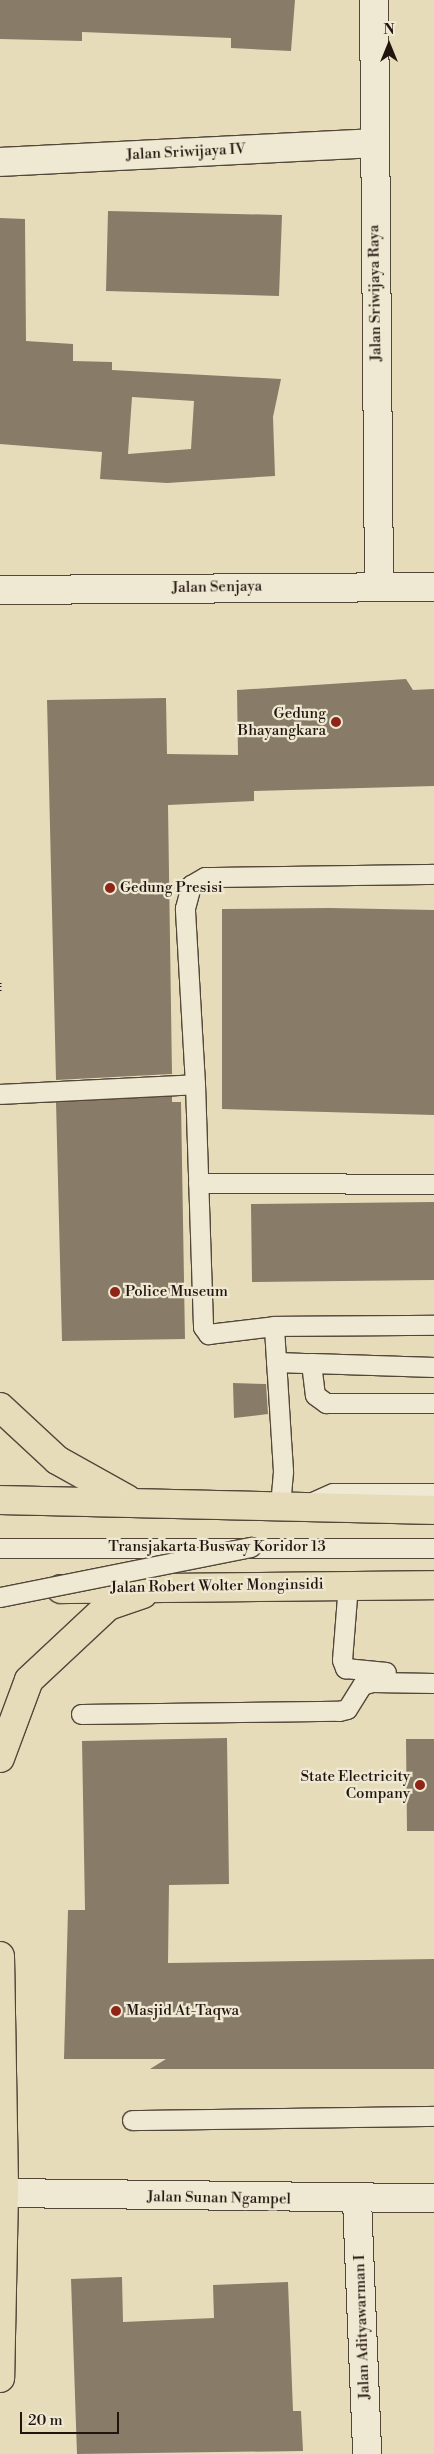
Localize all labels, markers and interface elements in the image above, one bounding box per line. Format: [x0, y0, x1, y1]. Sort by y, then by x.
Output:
north arrow [364, 20, 414, 70]
text: N [383, 21, 395, 39]
street label: Jalan Sriwijaya IV [126, 140, 246, 164]
street label: Jalan Sriwijaya Raya [365, 225, 385, 361]
street label: Jalan Senjaya [172, 577, 262, 597]
place label: Gedung Bhayangkara [238, 704, 326, 739]
marker: Gedung Bhayangkara [330, 716, 342, 728]
place label: Gedung Presisi [120, 879, 223, 897]
marker: Gedung Presisi [104, 882, 116, 894]
place label: Police Museum [125, 1283, 228, 1301]
marker: Police Museum [109, 1286, 121, 1298]
street label: Transjakarta Busway Koridor 13 [108, 1538, 326, 1556]
street label: Jalan Robert Wolter Monginsidi [110, 1575, 324, 1597]
place label: State Electricity Company [300, 1767, 410, 1802]
marker: State Electricity Company [414, 1779, 426, 1791]
place label: Masjid At-Taqwa [126, 2002, 239, 2020]
marker: Masjid At-Taqwa [110, 2005, 122, 2017]
street label: Jalan Sunan Ngampel [147, 2188, 291, 2208]
street label: Jalan Adityawarman I [350, 2254, 374, 2400]
scale bar [22, 2402, 121, 2434]
text: 20 m [28, 2411, 63, 2430]

